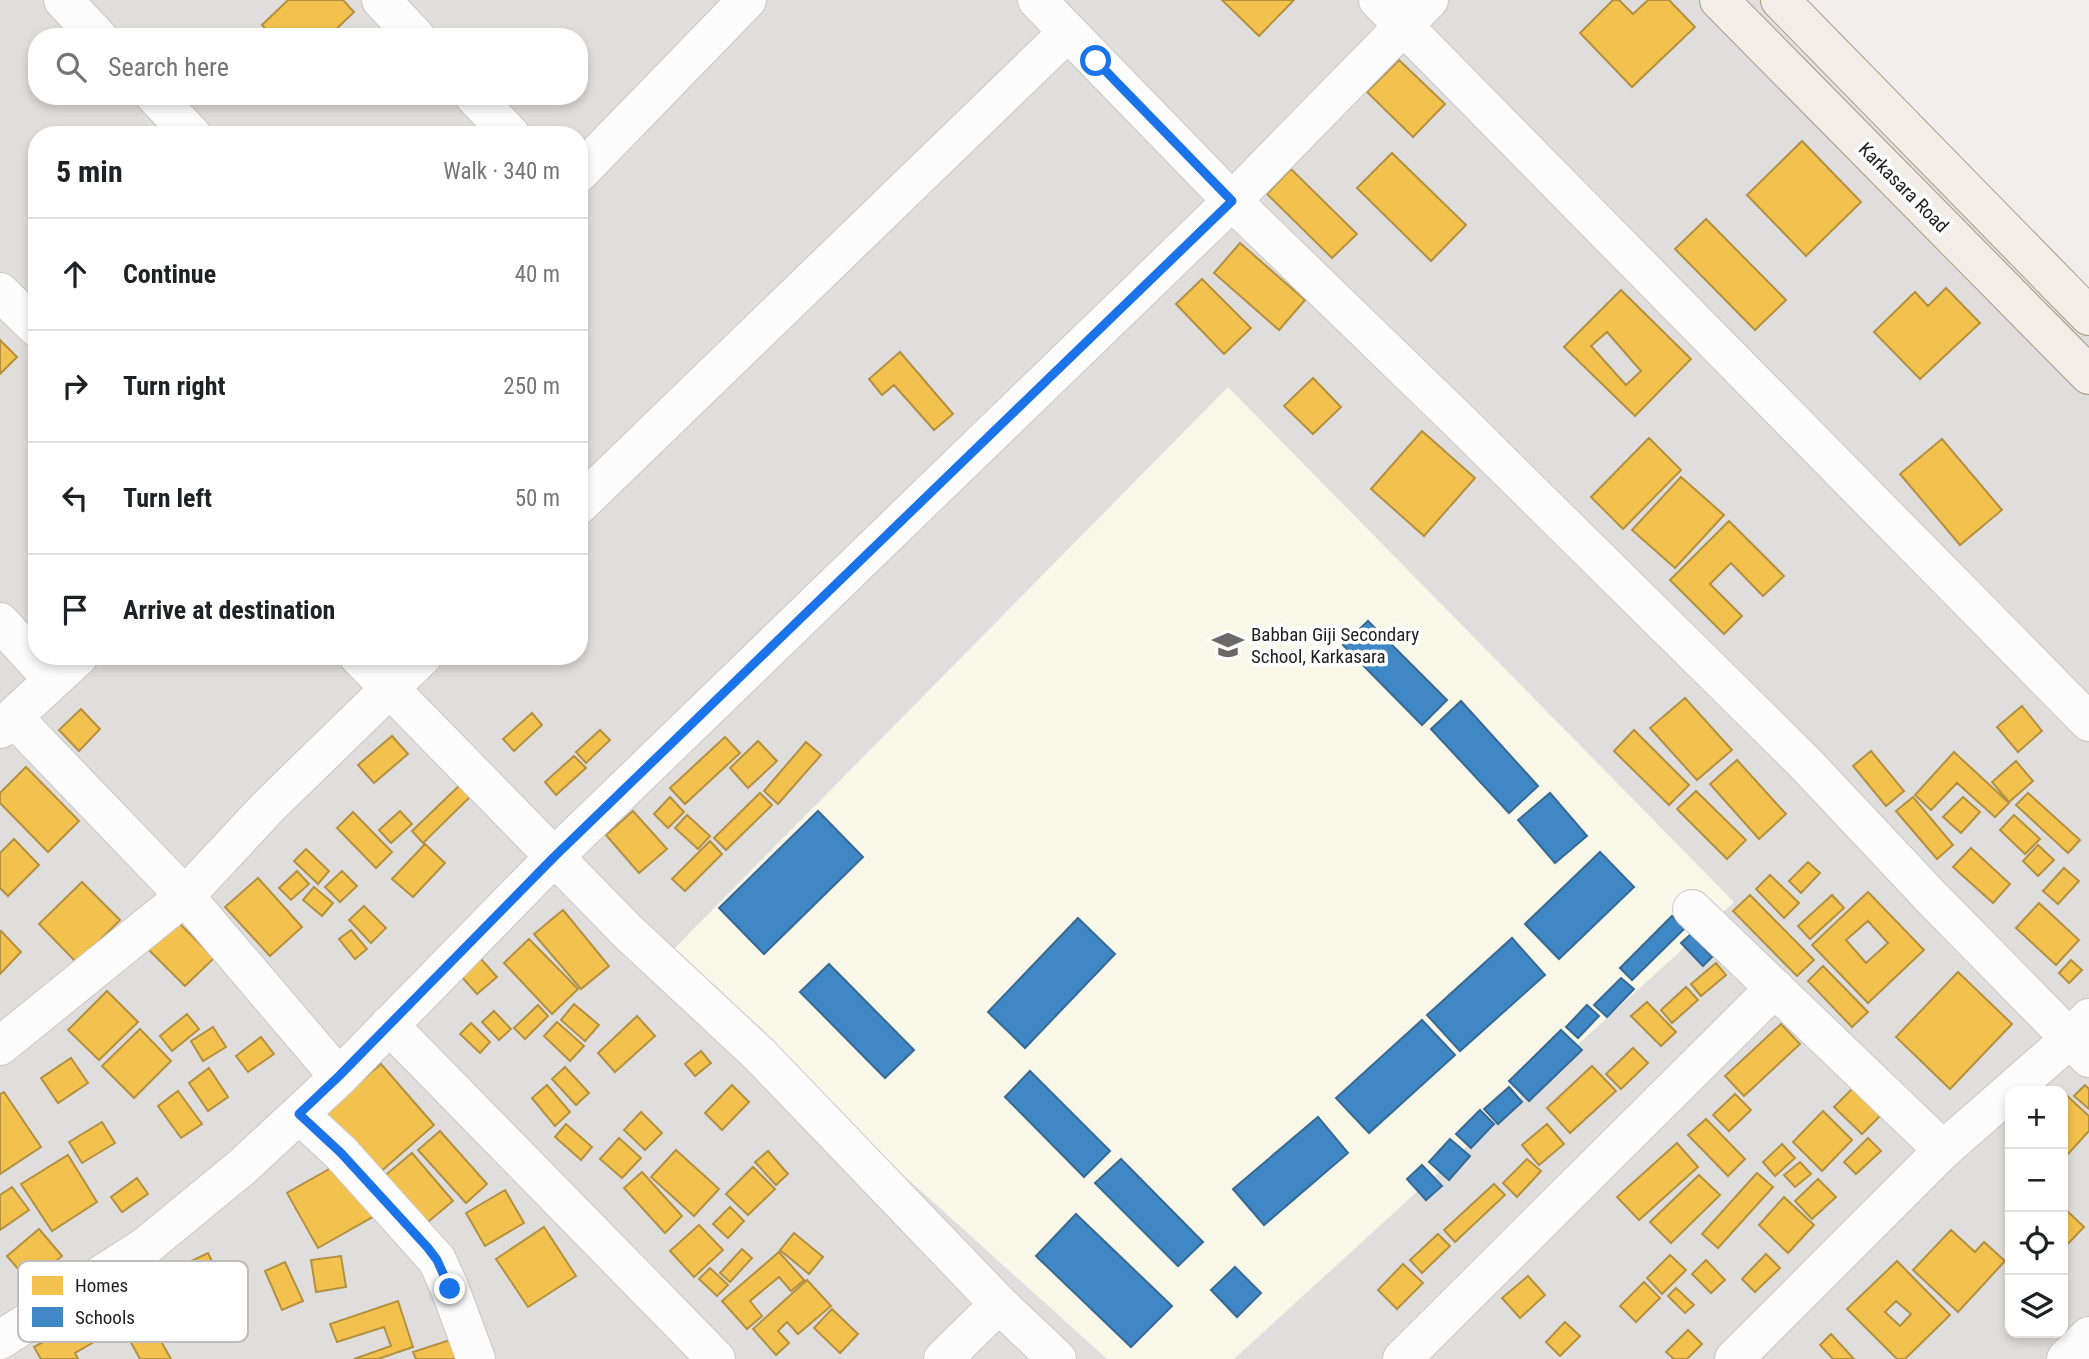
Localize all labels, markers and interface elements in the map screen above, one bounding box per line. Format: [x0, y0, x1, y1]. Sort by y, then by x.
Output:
search box [28, 28, 588, 105]
route start [1080, 45, 1111, 76]
icon: search [52, 48, 90, 86]
text: Search here [108, 52, 229, 82]
street label: Karkasara Road [1854, 138, 1953, 237]
text: 5 min [56, 154, 123, 189]
text: Walk · 340 m [443, 158, 560, 185]
icon: ahead [56, 255, 94, 293]
text: Continue [123, 259, 216, 289]
text: 40 m [515, 261, 560, 288]
icon: right [56, 367, 94, 405]
text: Turn right [123, 371, 225, 401]
text: 250 m [503, 373, 560, 400]
icon: left [56, 479, 94, 517]
text: Turn left [123, 483, 212, 513]
text: 50 m [515, 485, 560, 512]
icon: arrive [56, 591, 94, 629]
text: Arrive at destination [123, 595, 335, 625]
place label: Babban Giji Secondary School, Karkasara [1251, 623, 1419, 668]
school or university icon: Babban Giji Secondary School, Karkasara [1211, 628, 1245, 662]
map controls [2005, 1086, 2068, 1338]
button: + [2005, 1086, 2068, 1149]
button: − [2005, 1149, 2068, 1212]
button: locate [2005, 1212, 2068, 1275]
legend [18, 1261, 248, 1342]
route end [434, 1273, 465, 1304]
text: Homes [75, 1274, 128, 1297]
button: layers [2005, 1275, 2068, 1338]
text: Schools [75, 1306, 135, 1329]

